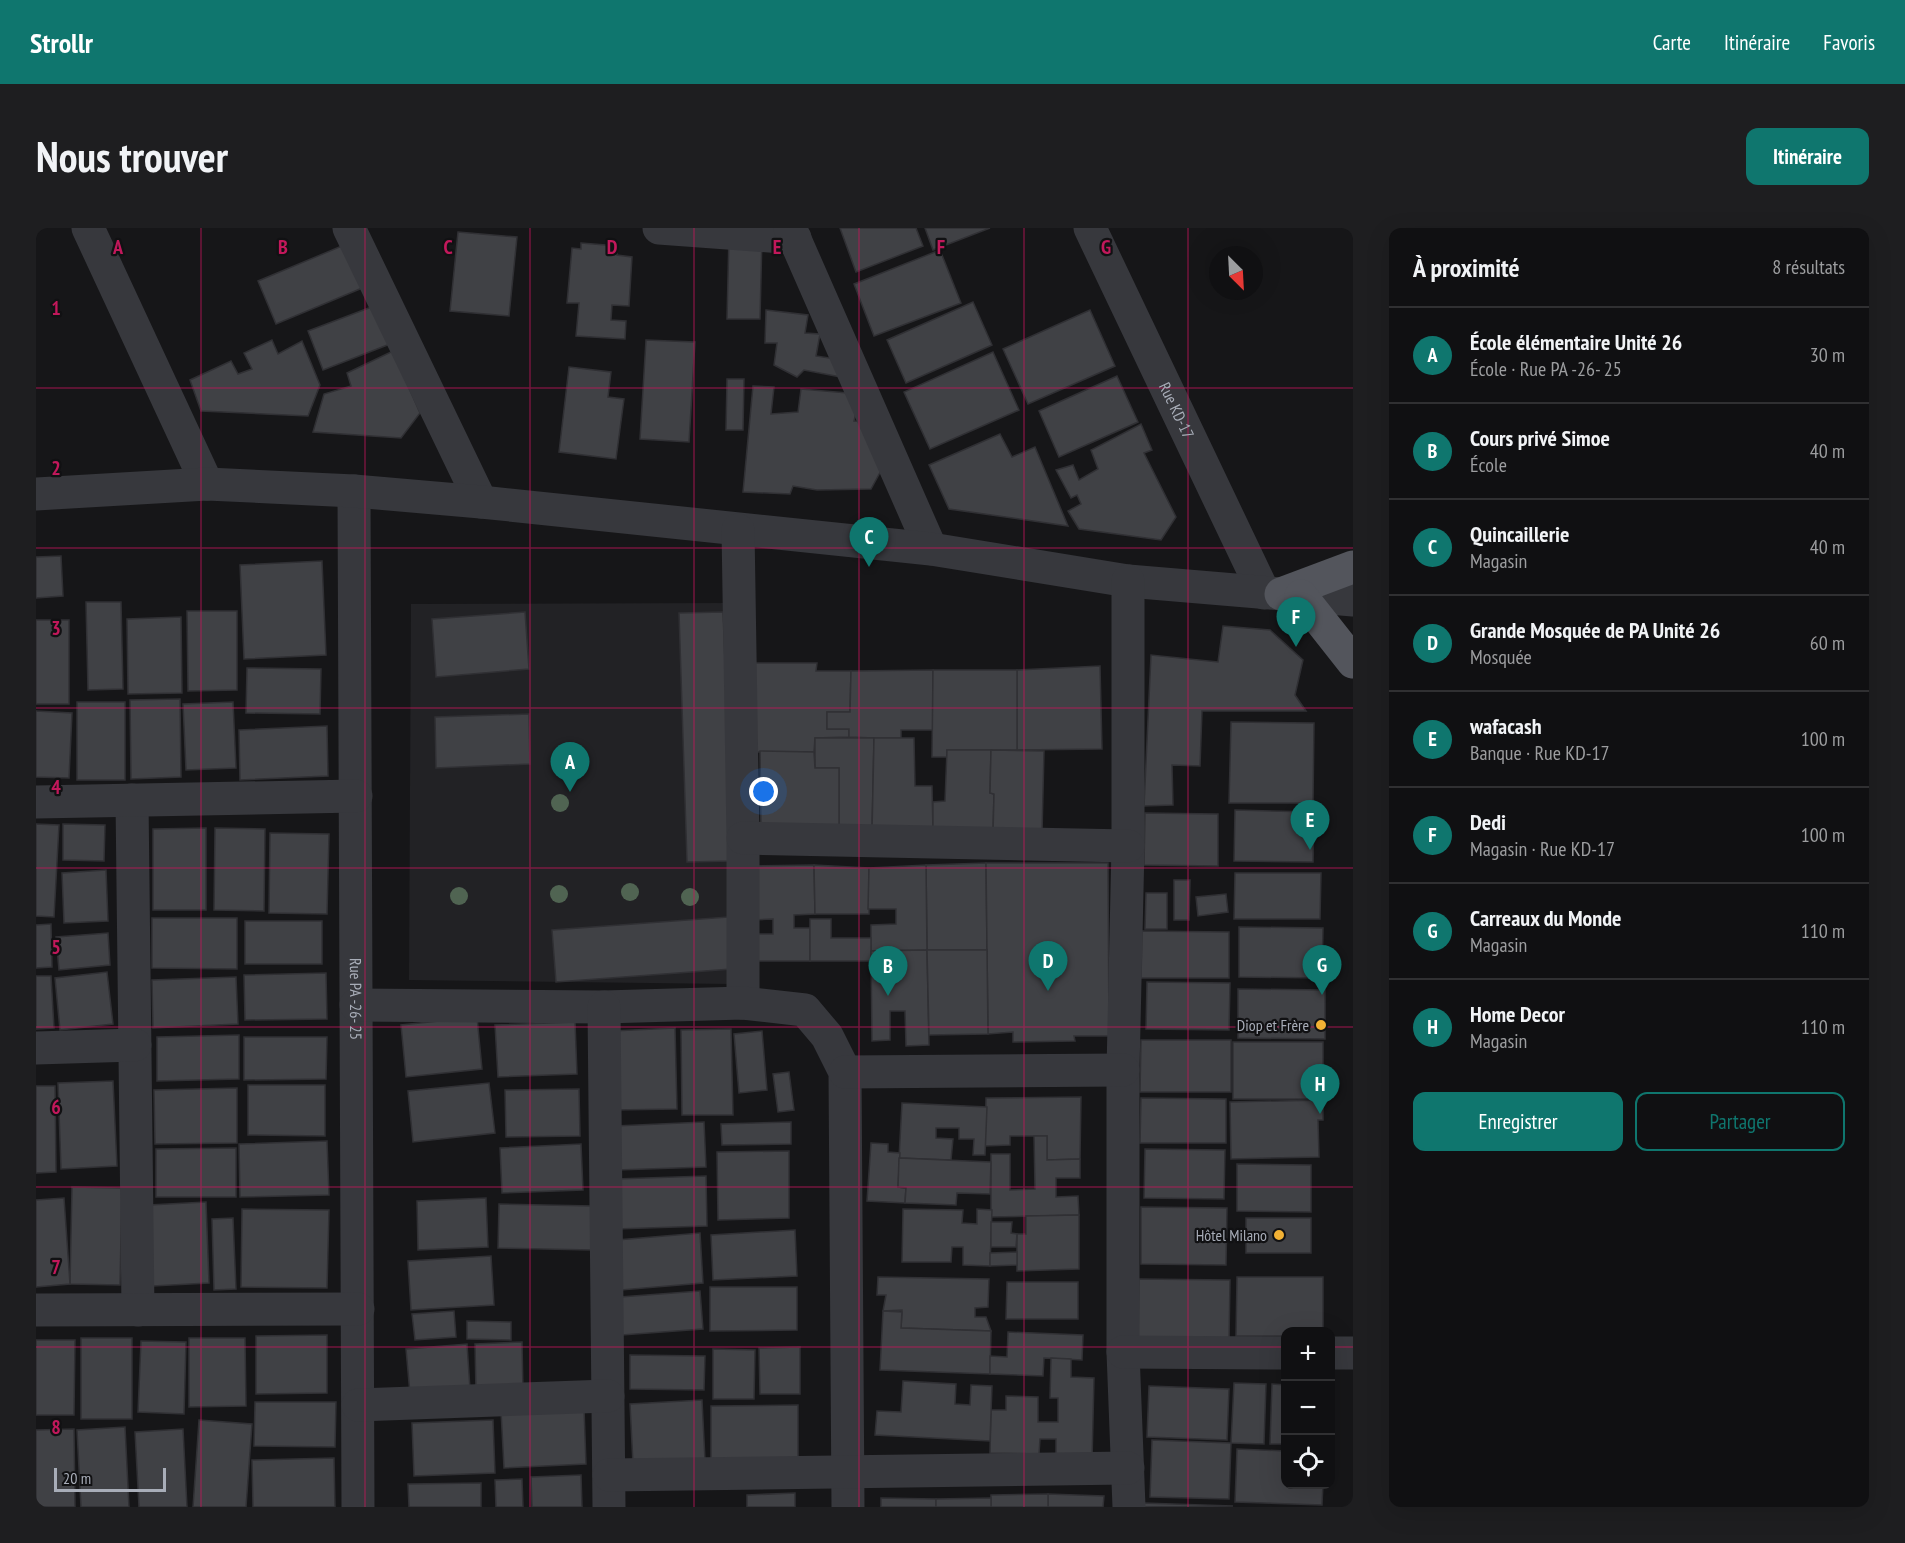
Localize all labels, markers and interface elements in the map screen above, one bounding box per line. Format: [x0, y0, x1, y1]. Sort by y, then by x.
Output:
text: Strollr [30, 24, 93, 61]
text: Carte [1653, 29, 1691, 56]
text: Itinéraire [1724, 29, 1790, 56]
text: Favoris [1823, 29, 1875, 56]
button: Itinéraire [1746, 128, 1869, 185]
text: Nous trouver [36, 129, 228, 184]
text: A [112, 234, 124, 260]
text: B [278, 234, 288, 260]
text: C [443, 234, 453, 260]
text: D [607, 234, 618, 260]
text: E [773, 234, 781, 260]
text: F [937, 234, 945, 260]
text: G [1101, 234, 1111, 260]
north arrow [1209, 246, 1263, 300]
text: À proximité [1413, 251, 1520, 284]
text: 8 résultats [1772, 254, 1845, 280]
text: 1 [51, 295, 61, 321]
text: École élémentaire Unité 26 [1470, 328, 1682, 356]
text: A [1427, 342, 1438, 368]
text: 30 m [1810, 342, 1845, 368]
text: École · Rue PA -26- 25 [1470, 356, 1622, 382]
street label: Rue KD-17 [1155, 379, 1199, 442]
text: Cours privé Simoe [1470, 424, 1610, 452]
text: B [1428, 438, 1437, 464]
text: 40 m [1810, 438, 1845, 464]
text: École [1470, 452, 1507, 478]
text: 2 [51, 455, 61, 481]
pin: C [850, 518, 888, 567]
text: Quincaillerie [1470, 520, 1569, 548]
text: C [1428, 534, 1437, 560]
text: 40 m [1810, 534, 1845, 560]
text: Magasin [1470, 548, 1527, 574]
pin: F [1276, 598, 1316, 647]
text: 3 [51, 615, 61, 641]
text: Grande Mosquée de PA Unité 26 [1470, 616, 1720, 644]
text: D [1427, 630, 1438, 656]
text: 60 m [1810, 630, 1845, 656]
text: Mosquée [1470, 644, 1532, 670]
text: wafacash [1470, 712, 1542, 740]
text: E [1428, 726, 1437, 752]
text: 100 m [1801, 726, 1845, 752]
text: Banque · Rue KD-17 [1470, 740, 1609, 766]
pin: A [550, 742, 590, 792]
text: 4 [51, 774, 61, 800]
your location [749, 777, 778, 806]
pin: E [1290, 800, 1330, 850]
text: Dedi [1470, 808, 1506, 836]
text: F [1428, 822, 1437, 848]
text: 100 m [1801, 822, 1845, 848]
text: Magasin · Rue KD-17 [1470, 836, 1615, 862]
text: Carreaux du Monde [1470, 904, 1621, 932]
text: G [1427, 918, 1438, 944]
text: 110 m [1801, 918, 1845, 944]
text: Magasin [1470, 932, 1527, 958]
text: 5 [51, 934, 61, 960]
pin: D [1028, 942, 1068, 991]
pin: B [868, 946, 908, 996]
pin: G [1302, 946, 1342, 995]
street label: Rue PA -26- 25 [346, 958, 366, 1040]
text: Home Decor [1470, 1000, 1565, 1028]
text: H [1427, 1014, 1438, 1040]
text: 110 m [1801, 1014, 1845, 1040]
place label: Diop et Frère [1237, 1015, 1309, 1035]
marker: Diop et Frère [1314, 1018, 1328, 1032]
text: Magasin [1470, 1028, 1527, 1054]
pin: H [1300, 1064, 1340, 1114]
button: Enregistrer [1413, 1092, 1623, 1151]
button: Partager [1635, 1092, 1845, 1151]
text: 6 [51, 1094, 61, 1120]
place label: Hôtel Milano [1196, 1225, 1267, 1245]
marker: Hôtel Milano [1272, 1228, 1286, 1242]
text: 7 [51, 1254, 61, 1280]
map controls [1281, 1327, 1335, 1489]
button: + [1281, 1327, 1335, 1381]
button: − [1281, 1381, 1335, 1435]
text: 8 [51, 1414, 61, 1440]
button: locate [1281, 1435, 1335, 1489]
scale bar [54, 1465, 166, 1492]
text: 20 m [63, 1468, 91, 1488]

